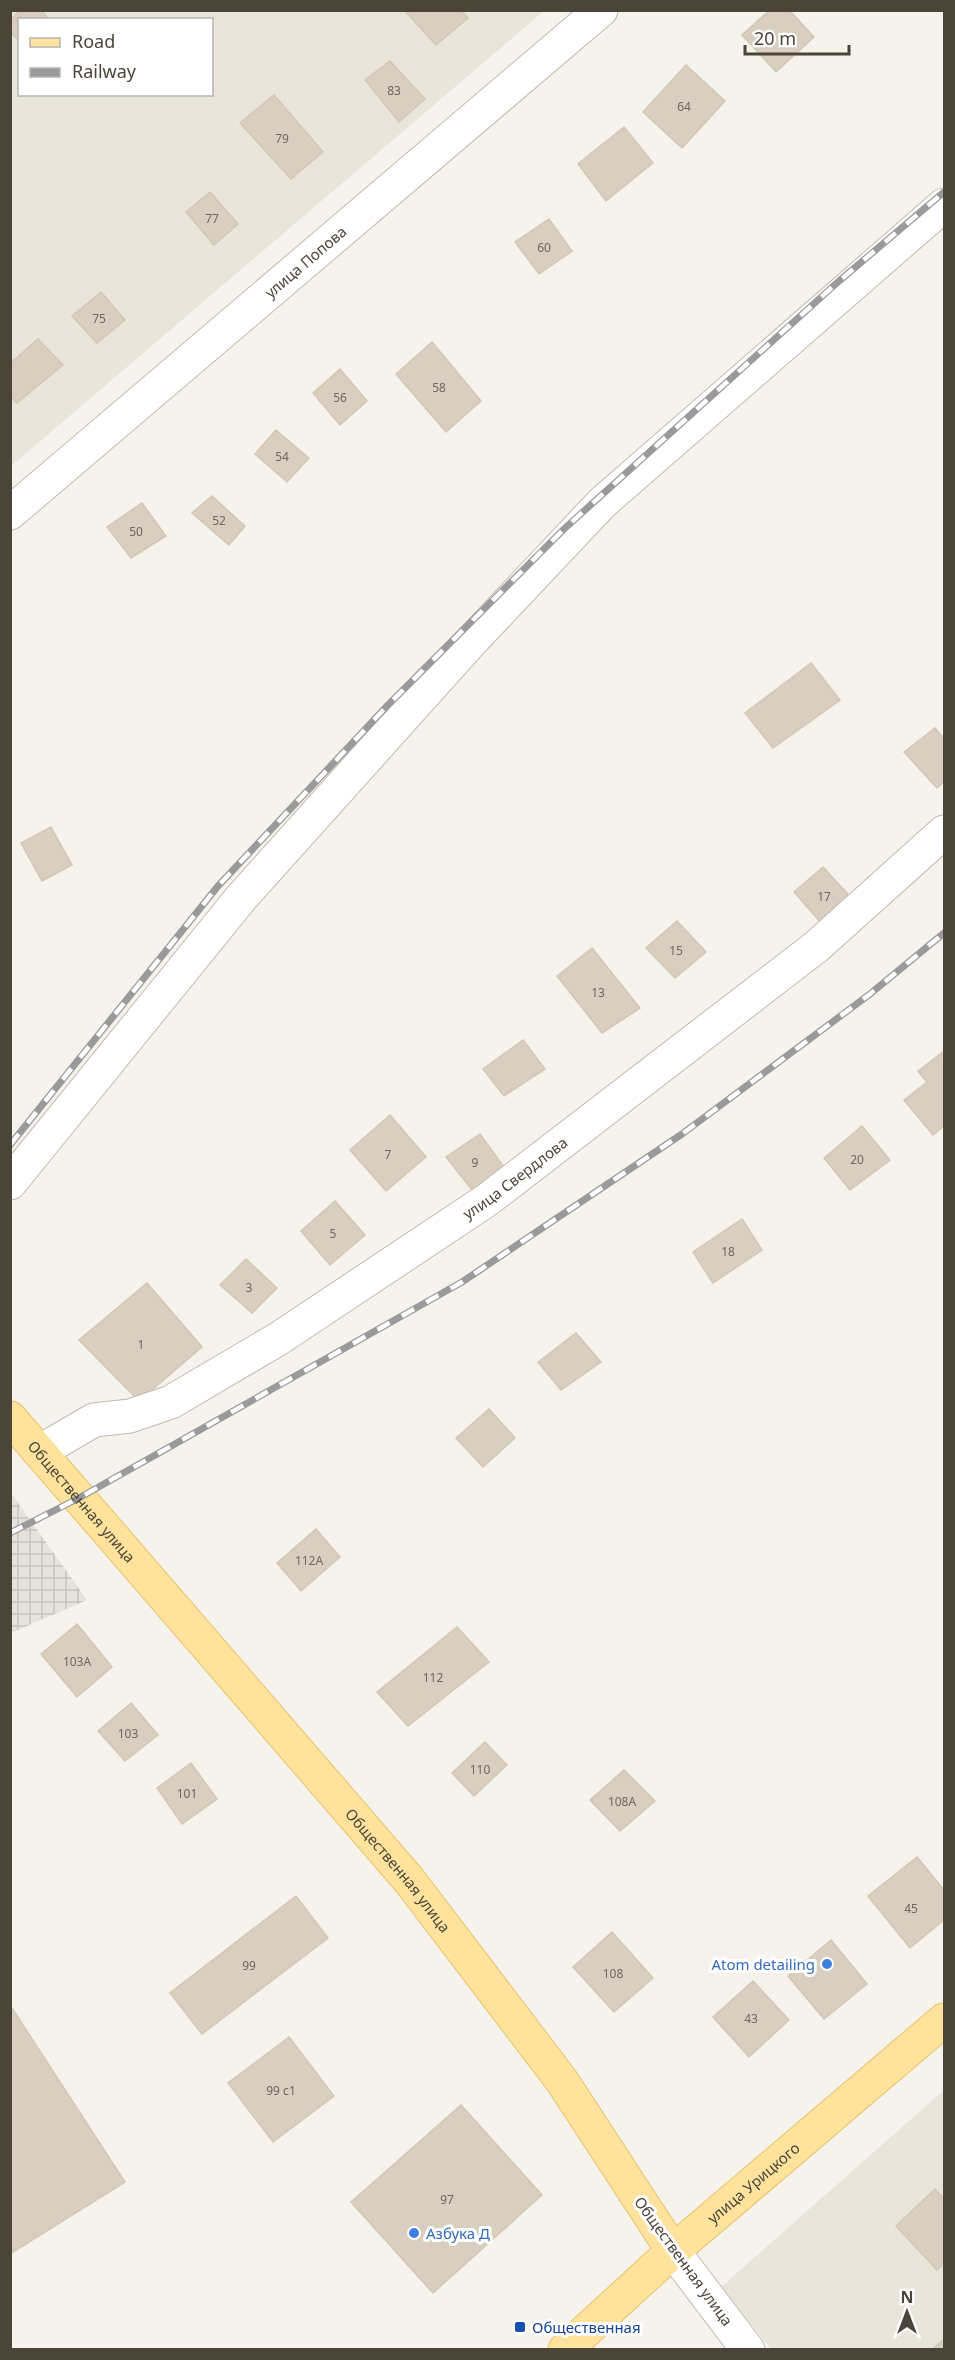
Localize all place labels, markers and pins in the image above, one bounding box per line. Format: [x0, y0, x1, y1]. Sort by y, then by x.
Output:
place label: Atom detailing [711, 1954, 815, 1974]
marker: Atom detailing [820, 1957, 834, 1971]
place label: Азбука Д [426, 2223, 490, 2243]
marker: Азбука Д [407, 2226, 421, 2240]
place label: Общественная [532, 2317, 641, 2337]
marker: Общественная [513, 2320, 527, 2334]

